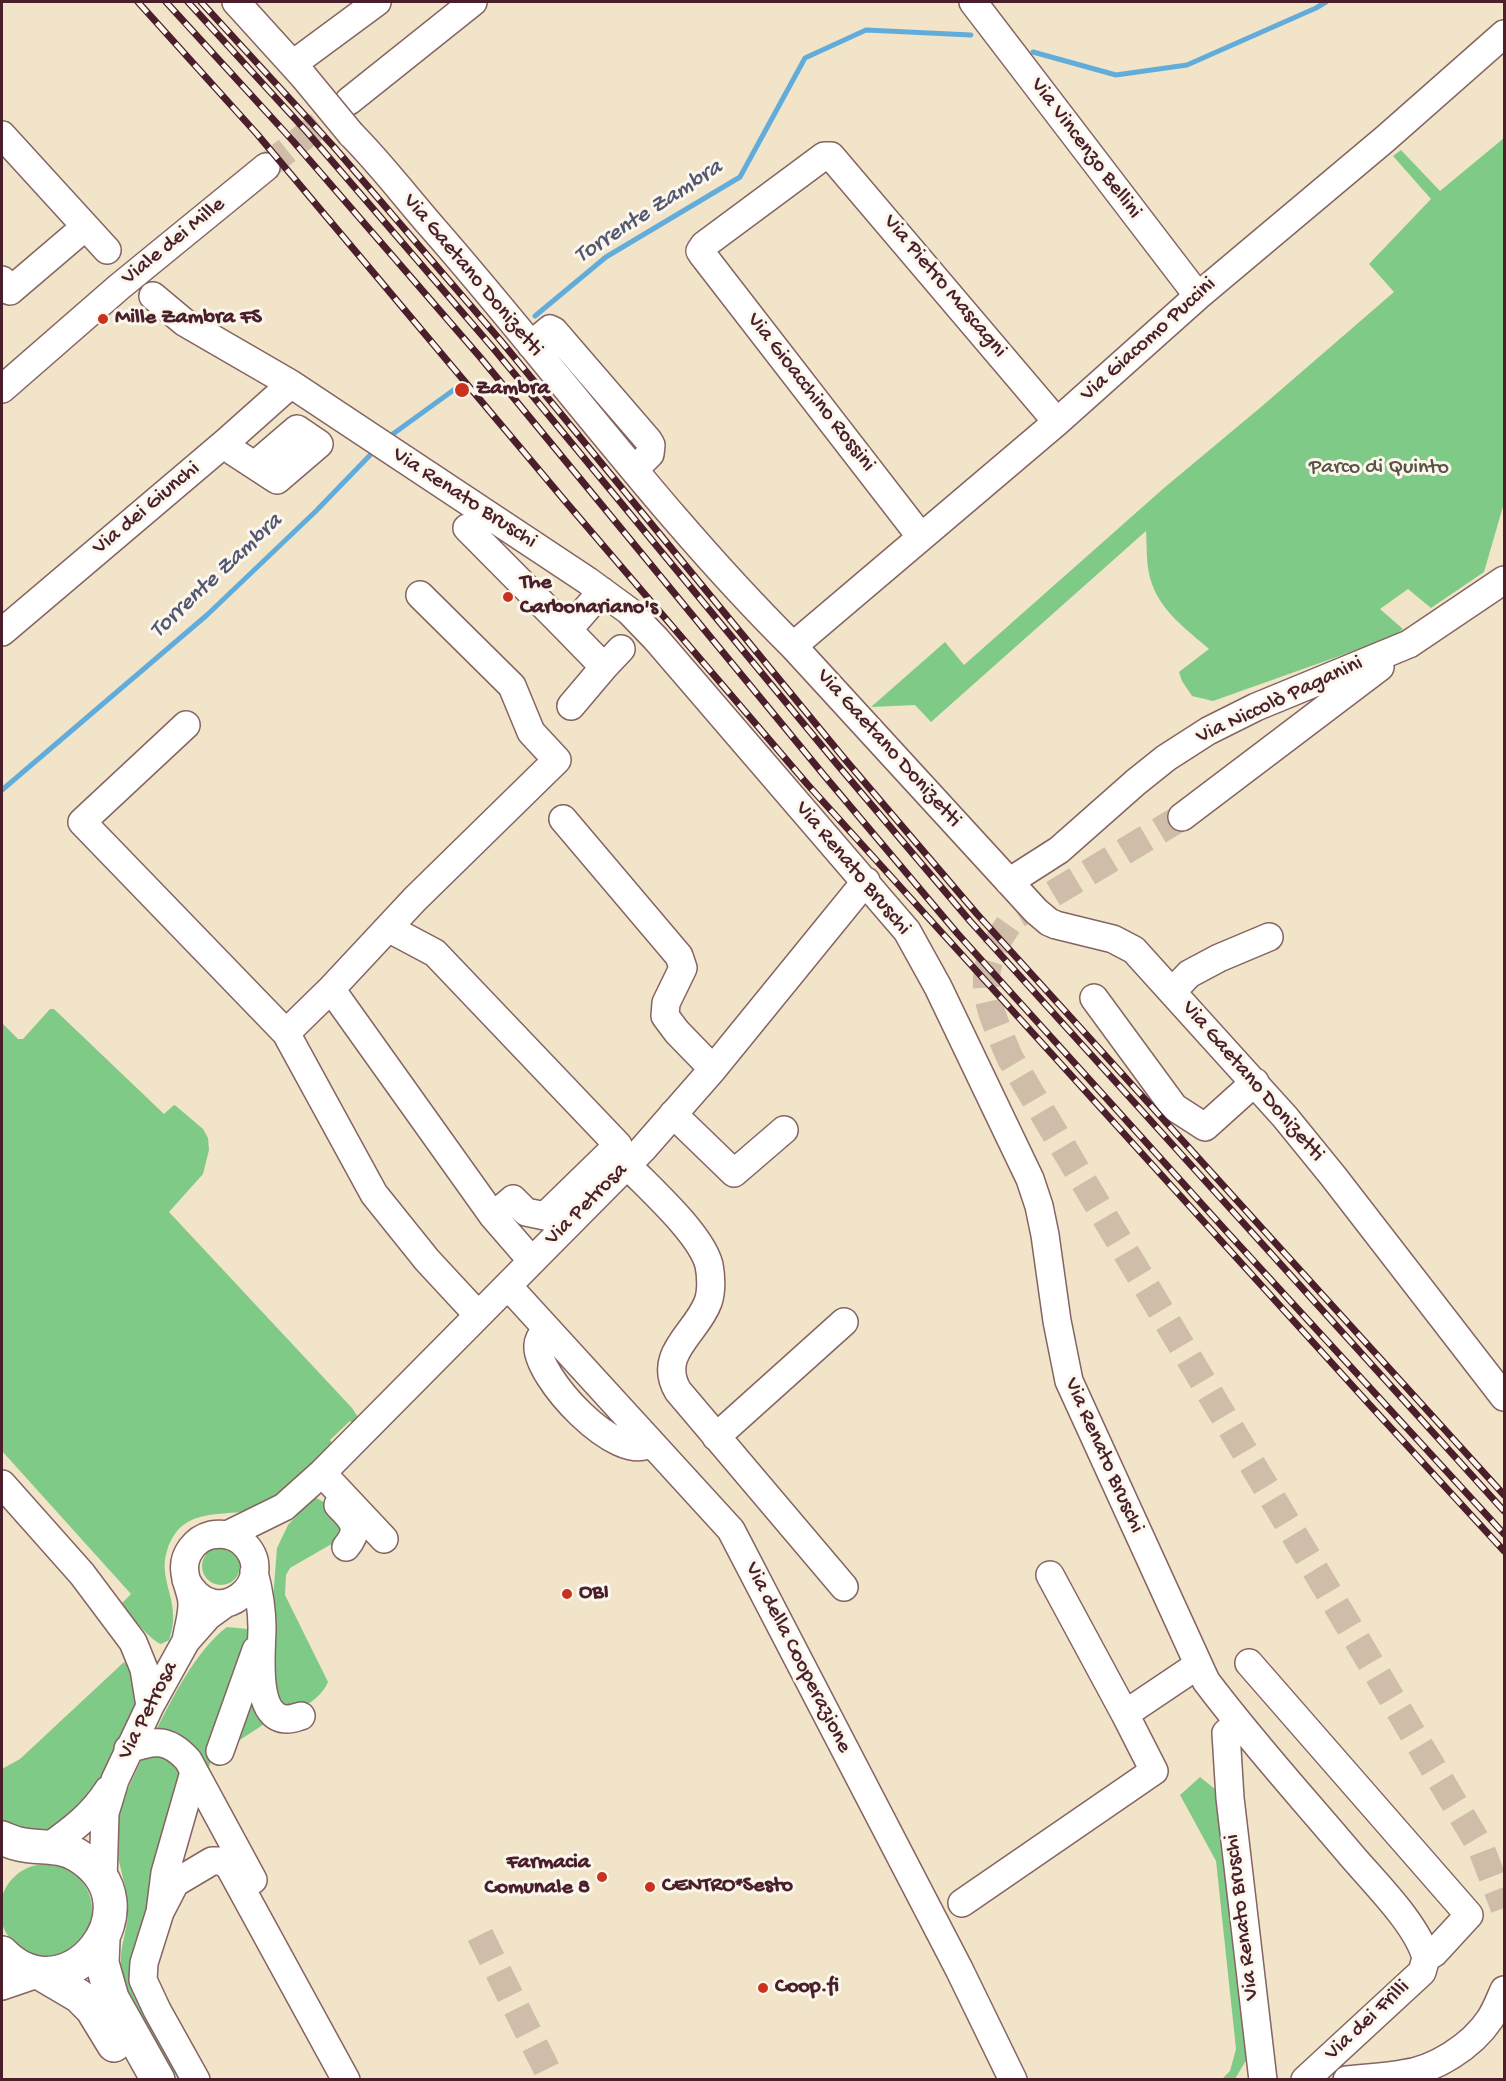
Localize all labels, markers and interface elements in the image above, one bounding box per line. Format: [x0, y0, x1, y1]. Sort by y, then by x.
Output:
street label: Via Vincenzo Bellini [1023, 73, 1147, 225]
water label: Torrente Zambra [570, 154, 728, 272]
street label: Via Gaetano Donizetti [396, 189, 548, 363]
street label: Viale dei Mille [117, 192, 231, 292]
street label: Via Pietro Mascagni [876, 210, 1012, 364]
street label: Via Giacomo Puccini [1076, 272, 1222, 408]
place label: Mille Zambra FS [115, 306, 262, 332]
street label: Via Gioacchino Rossini [740, 308, 880, 478]
marker: Mille Zambra FS [96, 312, 110, 326]
place label: Zambra [476, 377, 550, 403]
marker: Zambra [453, 381, 471, 399]
street label: Via Renato Bruschi [387, 442, 541, 556]
street label: Via dei Giunchi [88, 456, 206, 562]
park label: Parco di Quinto [1309, 456, 1449, 482]
water label: Torrente Zambra [145, 508, 289, 646]
place label: The Carbonariano's [520, 571, 658, 622]
marker: The Carbonariano's [501, 590, 515, 604]
street label: Via Niccolò Paganini [1192, 651, 1368, 751]
street label: Via Gaetano Donizetti [810, 664, 966, 834]
street label: Via Renato Bruschi [788, 797, 916, 941]
street label: Via Gaetano Donizetti [1175, 996, 1329, 1168]
street label: Via Petrosa [540, 1158, 634, 1252]
street label: Via Renato Bruschi [1057, 1374, 1149, 1538]
street label: Via della Cooperazione [737, 1558, 857, 1758]
place label: OBI [579, 1581, 609, 1607]
marker: OBI [560, 1587, 574, 1601]
street label: Via Petrosa [113, 1658, 185, 1764]
street label: Via Renato Bruschi [1220, 1832, 1266, 2002]
place label: Farmacia Comunale 8 [485, 1851, 590, 1903]
marker: Farmacia Comunale 8 [595, 1870, 609, 1884]
place label: CENTRO*Sesto [662, 1874, 793, 1900]
marker: CENTRO*Sesto [643, 1880, 657, 1894]
place label: Coop.fi [775, 1975, 839, 2001]
street label: Via dei Frilli [1320, 1975, 1416, 2067]
marker: Coop.fi [756, 1981, 770, 1995]

